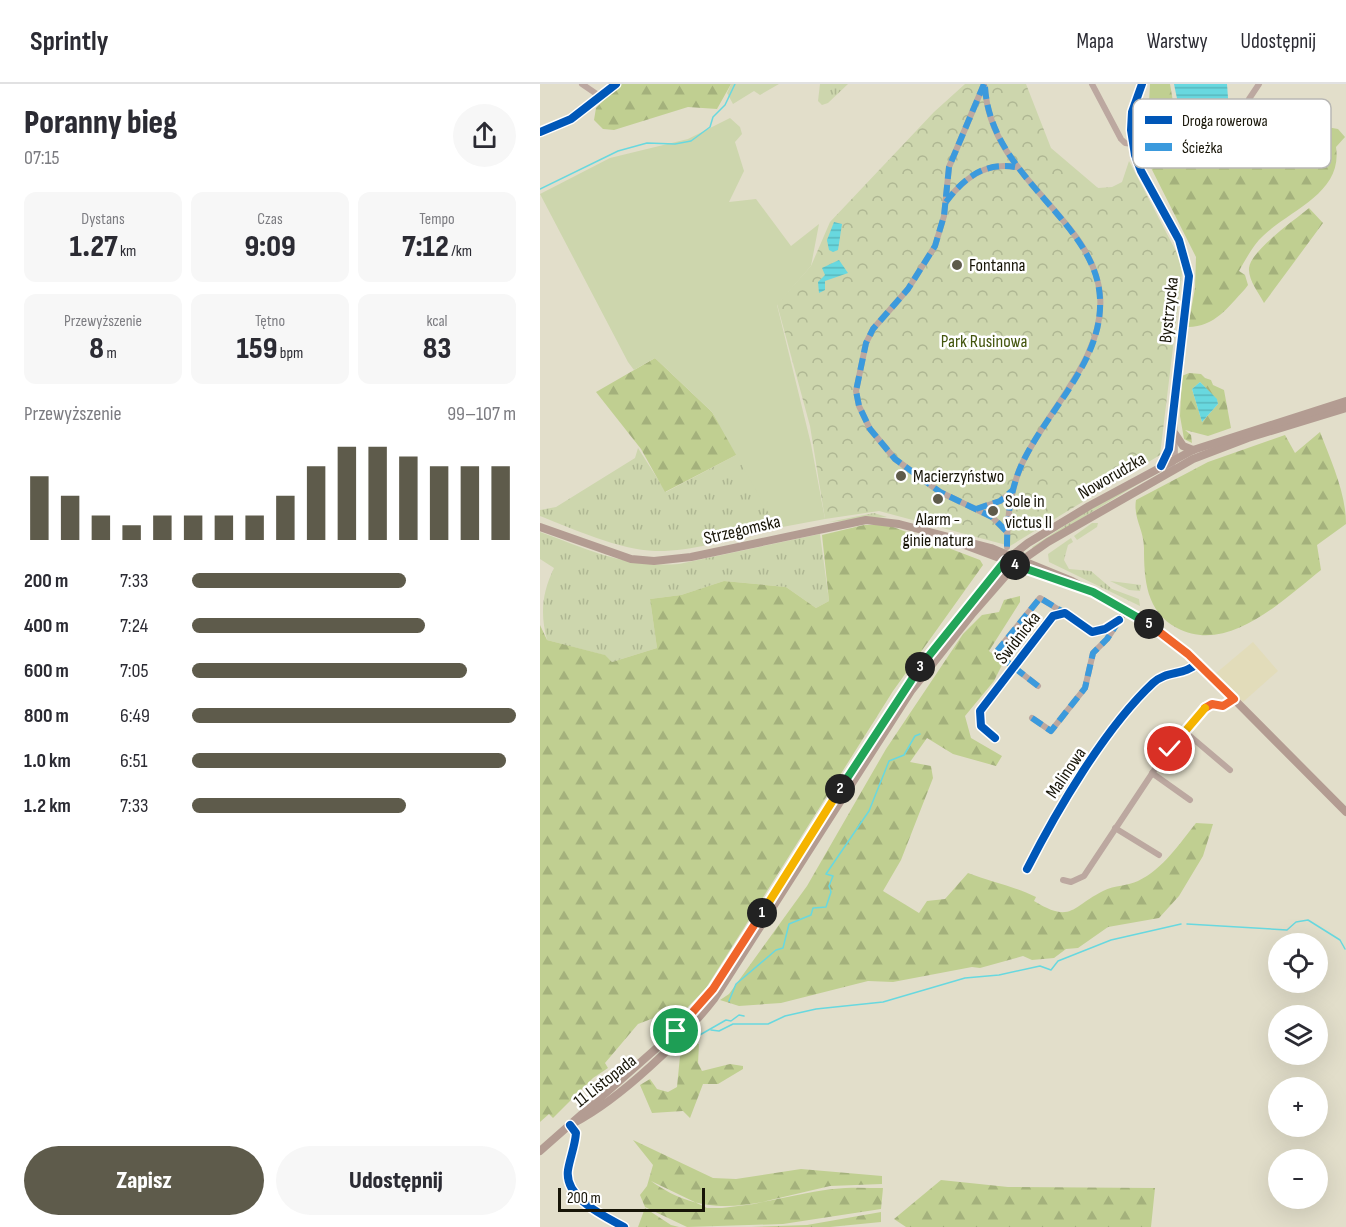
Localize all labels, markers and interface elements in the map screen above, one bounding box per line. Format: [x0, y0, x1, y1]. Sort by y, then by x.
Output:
text: Sprintly [30, 25, 108, 58]
text: Mapa [1076, 29, 1114, 54]
text: Warstwy [1147, 29, 1208, 54]
text: Udostępnij [1241, 29, 1316, 54]
legend [1133, 99, 1331, 168]
text: Poranny bieg [24, 103, 177, 143]
button: share [453, 104, 516, 167]
text: Droga rowerowa [1182, 112, 1268, 131]
text: Ścieżka [1182, 139, 1223, 158]
text: 07:15 [24, 146, 60, 170]
text: Dystans [81, 210, 125, 229]
text: Czas [257, 210, 283, 229]
text: Tempo [419, 210, 455, 229]
text: 1.27 [70, 229, 117, 265]
text: 9:09 [244, 229, 296, 265]
text: 7:12 [402, 229, 449, 265]
text: km [117, 242, 136, 261]
text: /km [449, 242, 472, 261]
place label: Fontanna [969, 255, 1026, 276]
marker: Fontanna [950, 258, 964, 272]
street label: Bystrzycka [1155, 276, 1183, 344]
text: Przewyższenie [64, 312, 142, 331]
text: Tętno [255, 312, 285, 331]
text: kcal [426, 312, 448, 331]
text: 8 [89, 331, 104, 367]
text: 159 [237, 331, 277, 367]
text: 83 [423, 331, 451, 367]
park label: Park Rusinowa [941, 331, 1027, 352]
text: m [104, 344, 117, 363]
text: bpm [277, 344, 303, 363]
text: Przewyższenie [24, 402, 122, 426]
text: 99–107 m [447, 402, 516, 426]
street label: Noworudzka [1074, 448, 1150, 504]
place label: Macierzyństwo [913, 466, 1004, 487]
marker: Macierzyństwo [894, 469, 908, 483]
place label: Sole in victus II [1005, 491, 1052, 533]
marker: Alarm - ginie natura [931, 492, 945, 506]
marker: Sole in victus II [986, 504, 1000, 518]
place label: Alarm - ginie natura [902, 509, 974, 551]
street label: Strzegomska [702, 511, 783, 549]
pin: 4 [1000, 550, 1030, 580]
text: 4 [1011, 555, 1019, 574]
text: 200 m [24, 569, 68, 593]
text: 7:33 [120, 569, 148, 593]
street label: Świdnicka [991, 608, 1045, 668]
pin: 5 [1134, 609, 1164, 639]
text: 400 m [24, 614, 69, 638]
text: 7:24 [120, 614, 148, 638]
text: 5 [1145, 614, 1153, 633]
pin: 3 [905, 652, 935, 682]
text: 3 [916, 657, 924, 676]
text: 600 m [24, 659, 69, 683]
text: 7:05 [120, 659, 149, 683]
text: 800 m [24, 704, 69, 728]
text: 6:49 [120, 704, 150, 728]
pin [1144, 723, 1195, 774]
icon: check [1153, 732, 1186, 765]
street label: Malinowa [1041, 744, 1091, 802]
text: 1.0 km [24, 749, 71, 773]
text: 6:51 [120, 749, 148, 773]
pin: 2 [825, 774, 855, 804]
text: 2 [836, 779, 844, 798]
text: 1.2 km [24, 794, 71, 818]
text: 7:33 [120, 794, 148, 818]
pin: 1 [747, 898, 777, 928]
text: 1 [759, 903, 765, 922]
map controls [1268, 933, 1328, 1209]
button: locate [1268, 933, 1328, 993]
pin [650, 1005, 701, 1056]
button: layers [1268, 1005, 1328, 1065]
icon: arrive [659, 1014, 692, 1047]
street label: 11 Listopada [570, 1050, 640, 1112]
button: + [1268, 1077, 1328, 1137]
button: Zapisz [24, 1146, 264, 1215]
button: Udostępnij [276, 1146, 516, 1215]
button: − [1268, 1149, 1328, 1209]
scale bar [558, 1185, 705, 1212]
text: 200 m [567, 1189, 601, 1208]

